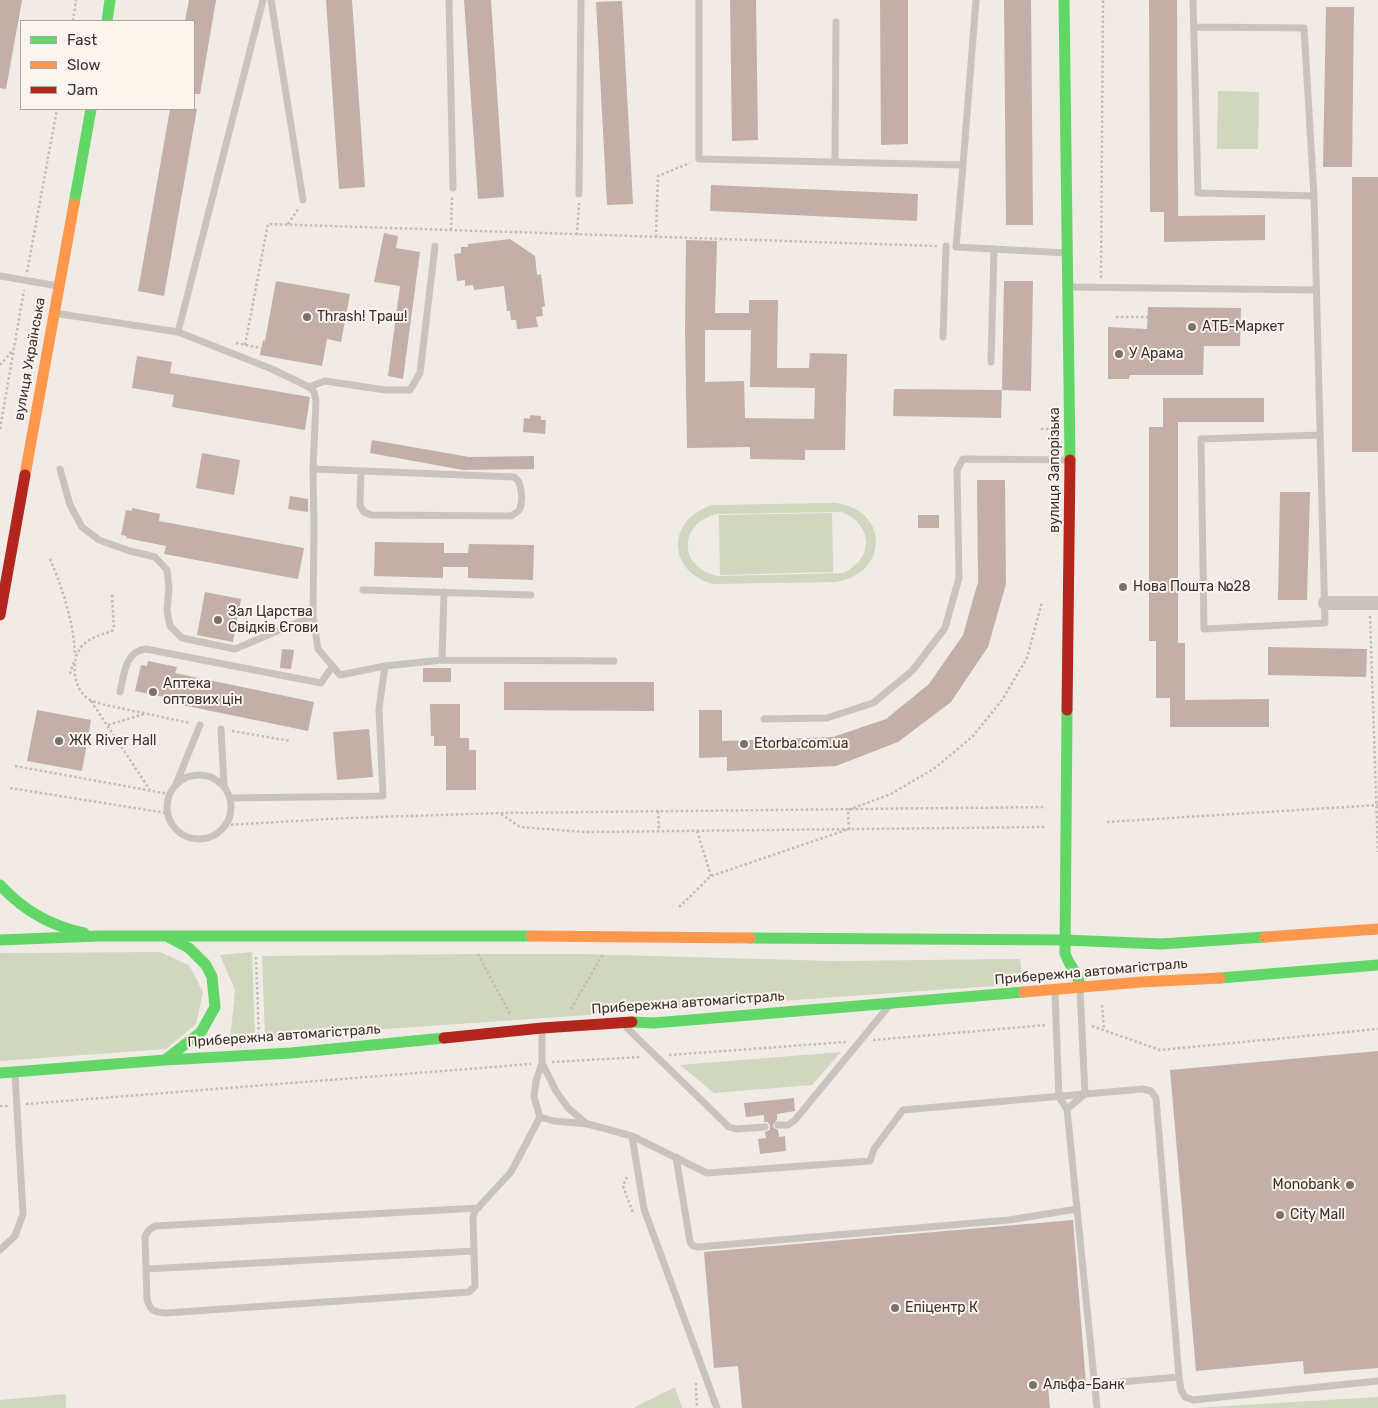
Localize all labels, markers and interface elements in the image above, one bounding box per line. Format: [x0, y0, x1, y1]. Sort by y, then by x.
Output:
legend [20, 20, 195, 110]
text: Fast [67, 31, 97, 49]
text: Slow [67, 56, 100, 74]
text: Jam [67, 81, 98, 99]
street label: вулиця Українська [11, 296, 49, 422]
place label: Thrash! Траш! [317, 309, 407, 325]
marker: Thrash! Траш! [301, 311, 313, 323]
place label: АТБ-Маркет [1202, 319, 1284, 335]
marker: АТБ-Маркет [1186, 321, 1198, 333]
place label: У Арама [1129, 346, 1183, 362]
marker: У Арама [1113, 348, 1125, 360]
street label: вулиця Запорізька [1047, 407, 1063, 533]
place label: Нова Пошта №28 [1133, 579, 1251, 595]
marker: Нова Пошта №28 [1117, 581, 1129, 593]
place label: Зал Царства Свідків Єгови [228, 604, 318, 636]
marker: Зал Царства Свідків Єгови [212, 614, 224, 626]
place label: Аптека оптових цін [163, 676, 242, 709]
marker: Аптека оптових цін [147, 686, 159, 698]
place label: ЖК River Hall [69, 733, 156, 749]
marker: ЖК River Hall [53, 735, 65, 747]
place label: Etorba.com.ua [754, 736, 848, 752]
marker: Etorba.com.ua [738, 738, 750, 750]
street label: Прибережна автомагістраль [994, 955, 1188, 989]
street label: Прибережна автомагістраль [591, 988, 785, 1018]
street label: Прибережна автомагістраль [187, 1021, 381, 1051]
place label: Monobank [1273, 1177, 1340, 1193]
marker: Monobank [1344, 1179, 1356, 1191]
place label: City Mall [1290, 1207, 1345, 1223]
marker: City Mall [1274, 1209, 1286, 1221]
place label: Епіцентр К [905, 1300, 978, 1316]
marker: Епіцентр К [889, 1302, 901, 1314]
place label: Альфа-Банк [1043, 1377, 1125, 1393]
marker: Альфа-Банк [1027, 1379, 1039, 1391]

